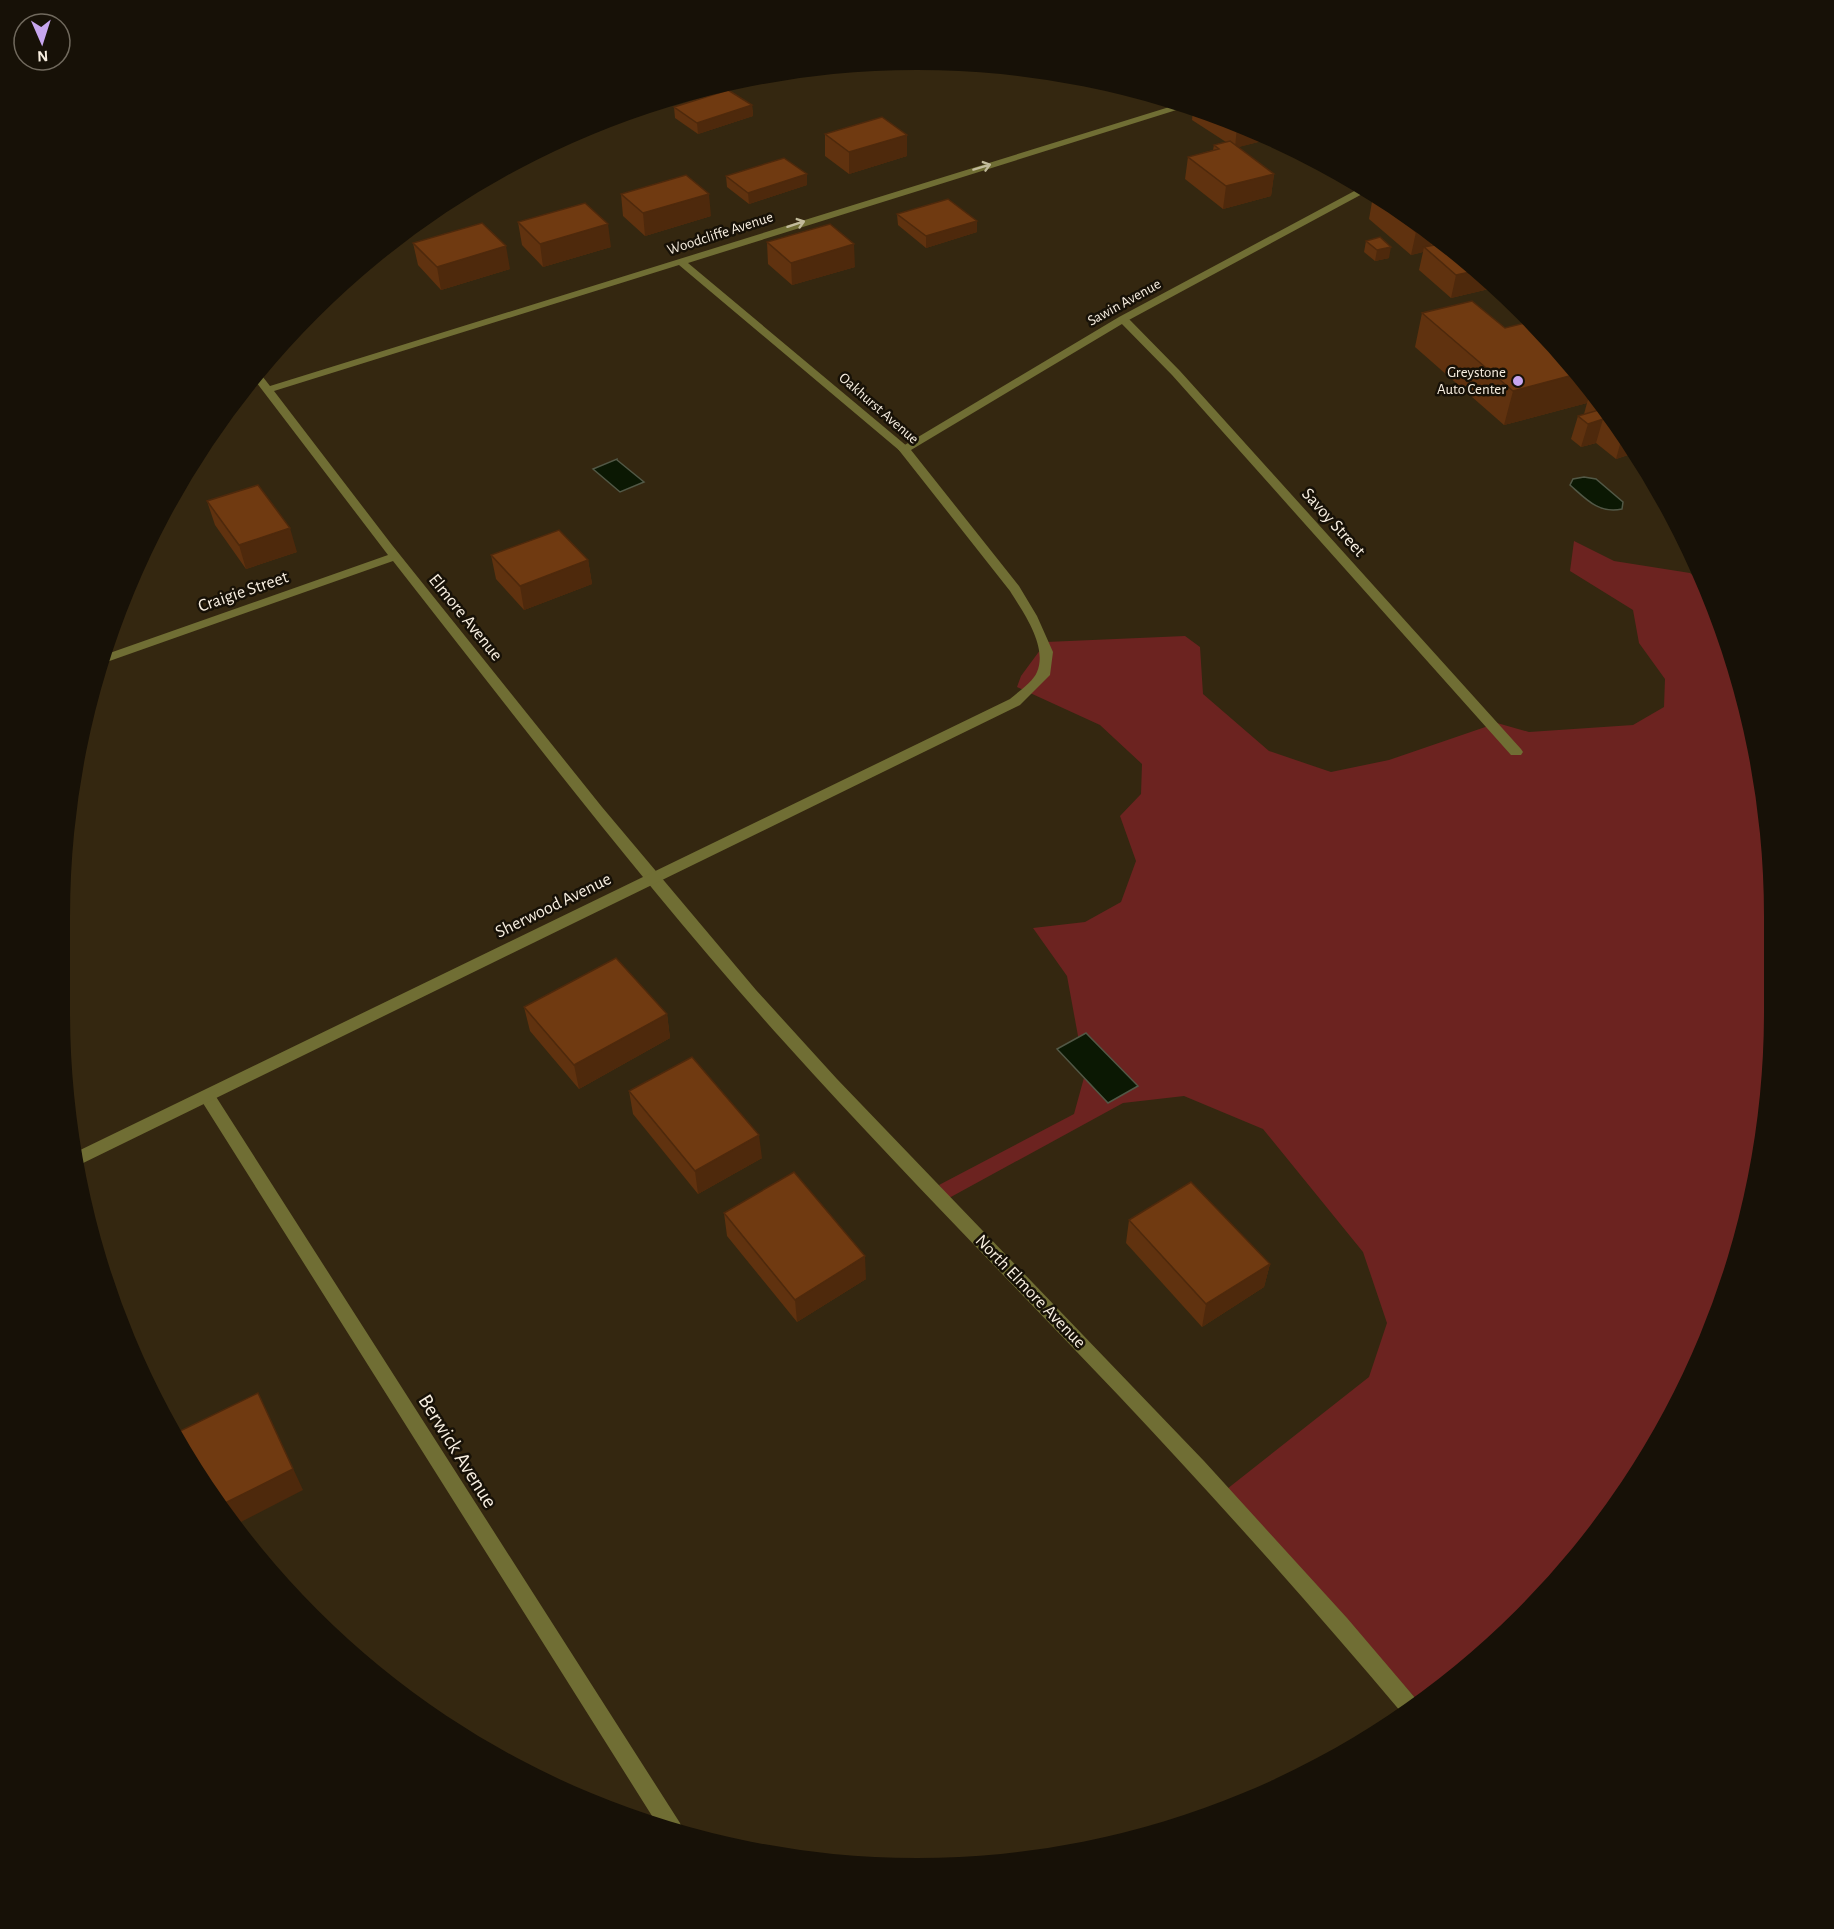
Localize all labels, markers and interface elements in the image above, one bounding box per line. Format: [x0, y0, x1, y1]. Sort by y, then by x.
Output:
north arrow [12, 12, 72, 72]
text: N [37, 48, 49, 64]
one-way arrow [972, 161, 991, 172]
street label: Woodcliffe Avenue [665, 209, 775, 258]
one-way arrow [786, 218, 805, 229]
street label: Sawin Avenue [1085, 276, 1163, 329]
place label: Greystone Auto Center [1437, 365, 1506, 397]
street label: Oakhurst Avenue [836, 370, 921, 447]
marker: Greystone Auto Center [1511, 374, 1525, 388]
street label: Savoy Street [1298, 485, 1369, 561]
street label: Craigie Street [196, 568, 291, 616]
street label: Elmore Avenue [425, 571, 505, 664]
street label: Sherwood Avenue [493, 870, 614, 942]
street label: North Elmore Avenue [972, 1231, 1089, 1352]
street label: Berwick Avenue [414, 1391, 501, 1512]

